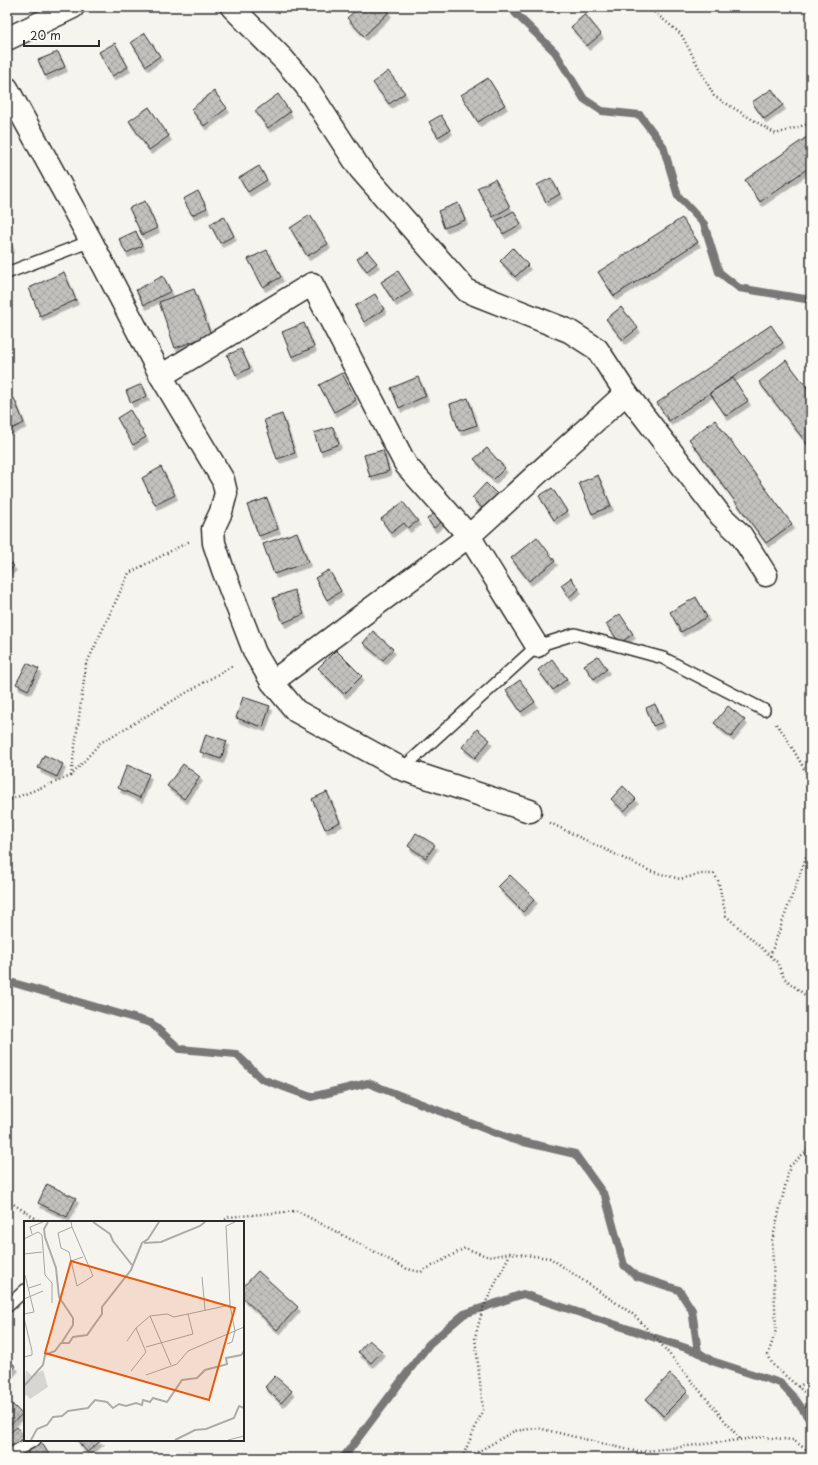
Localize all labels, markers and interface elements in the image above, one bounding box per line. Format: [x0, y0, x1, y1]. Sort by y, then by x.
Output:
scale bar [24, 22, 99, 48]
text: 20 m [30, 26, 61, 44]
inset map [24, 1221, 244, 1441]

